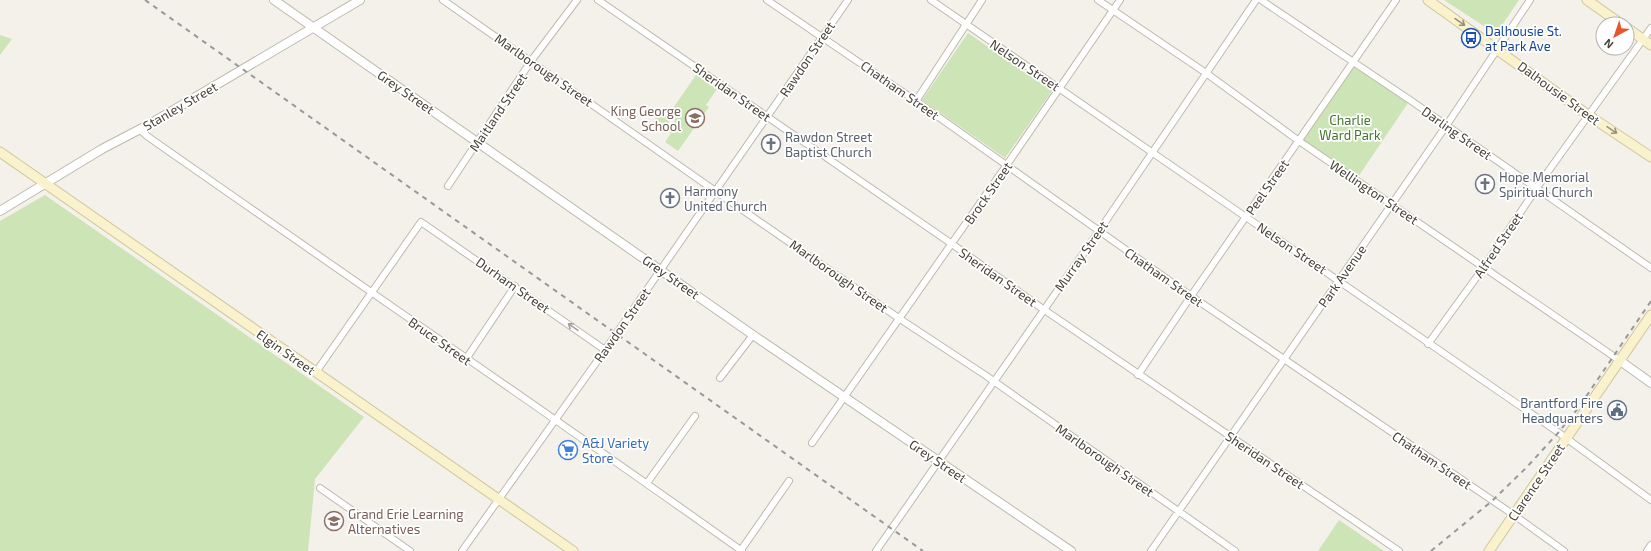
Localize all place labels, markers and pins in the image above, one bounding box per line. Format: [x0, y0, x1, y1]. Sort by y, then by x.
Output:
place label: Dalhousie St. at Park Ave [1485, 23, 1562, 54]
bus stop icon: Dalhousie St. at Park Ave [1460, 27, 1482, 49]
place label: King George School [611, 103, 681, 134]
school or university icon: King George School [684, 107, 706, 129]
place label: Rawdon Street Baptist Church [785, 129, 872, 160]
church icon: Rawdon Street Baptist Church [760, 133, 782, 155]
place label: Hope Memorial Spiritual Church [1499, 169, 1593, 200]
church icon: Hope Memorial Spiritual Church [1474, 173, 1496, 195]
place label: Harmony United Church [684, 183, 767, 214]
church icon: Harmony United Church [659, 187, 681, 209]
place label: Brantford Fire Headquarters [1520, 395, 1603, 426]
public building icon: Brantford Fire Headquarters [1606, 399, 1628, 421]
place label: A&J Variety Store [582, 435, 649, 466]
supermarket icon: A&J Variety Store [557, 439, 579, 461]
place label: Grand Erie Learning Alternatives [348, 506, 464, 537]
school or university icon: Grand Erie Learning Alternatives [323, 510, 345, 532]

